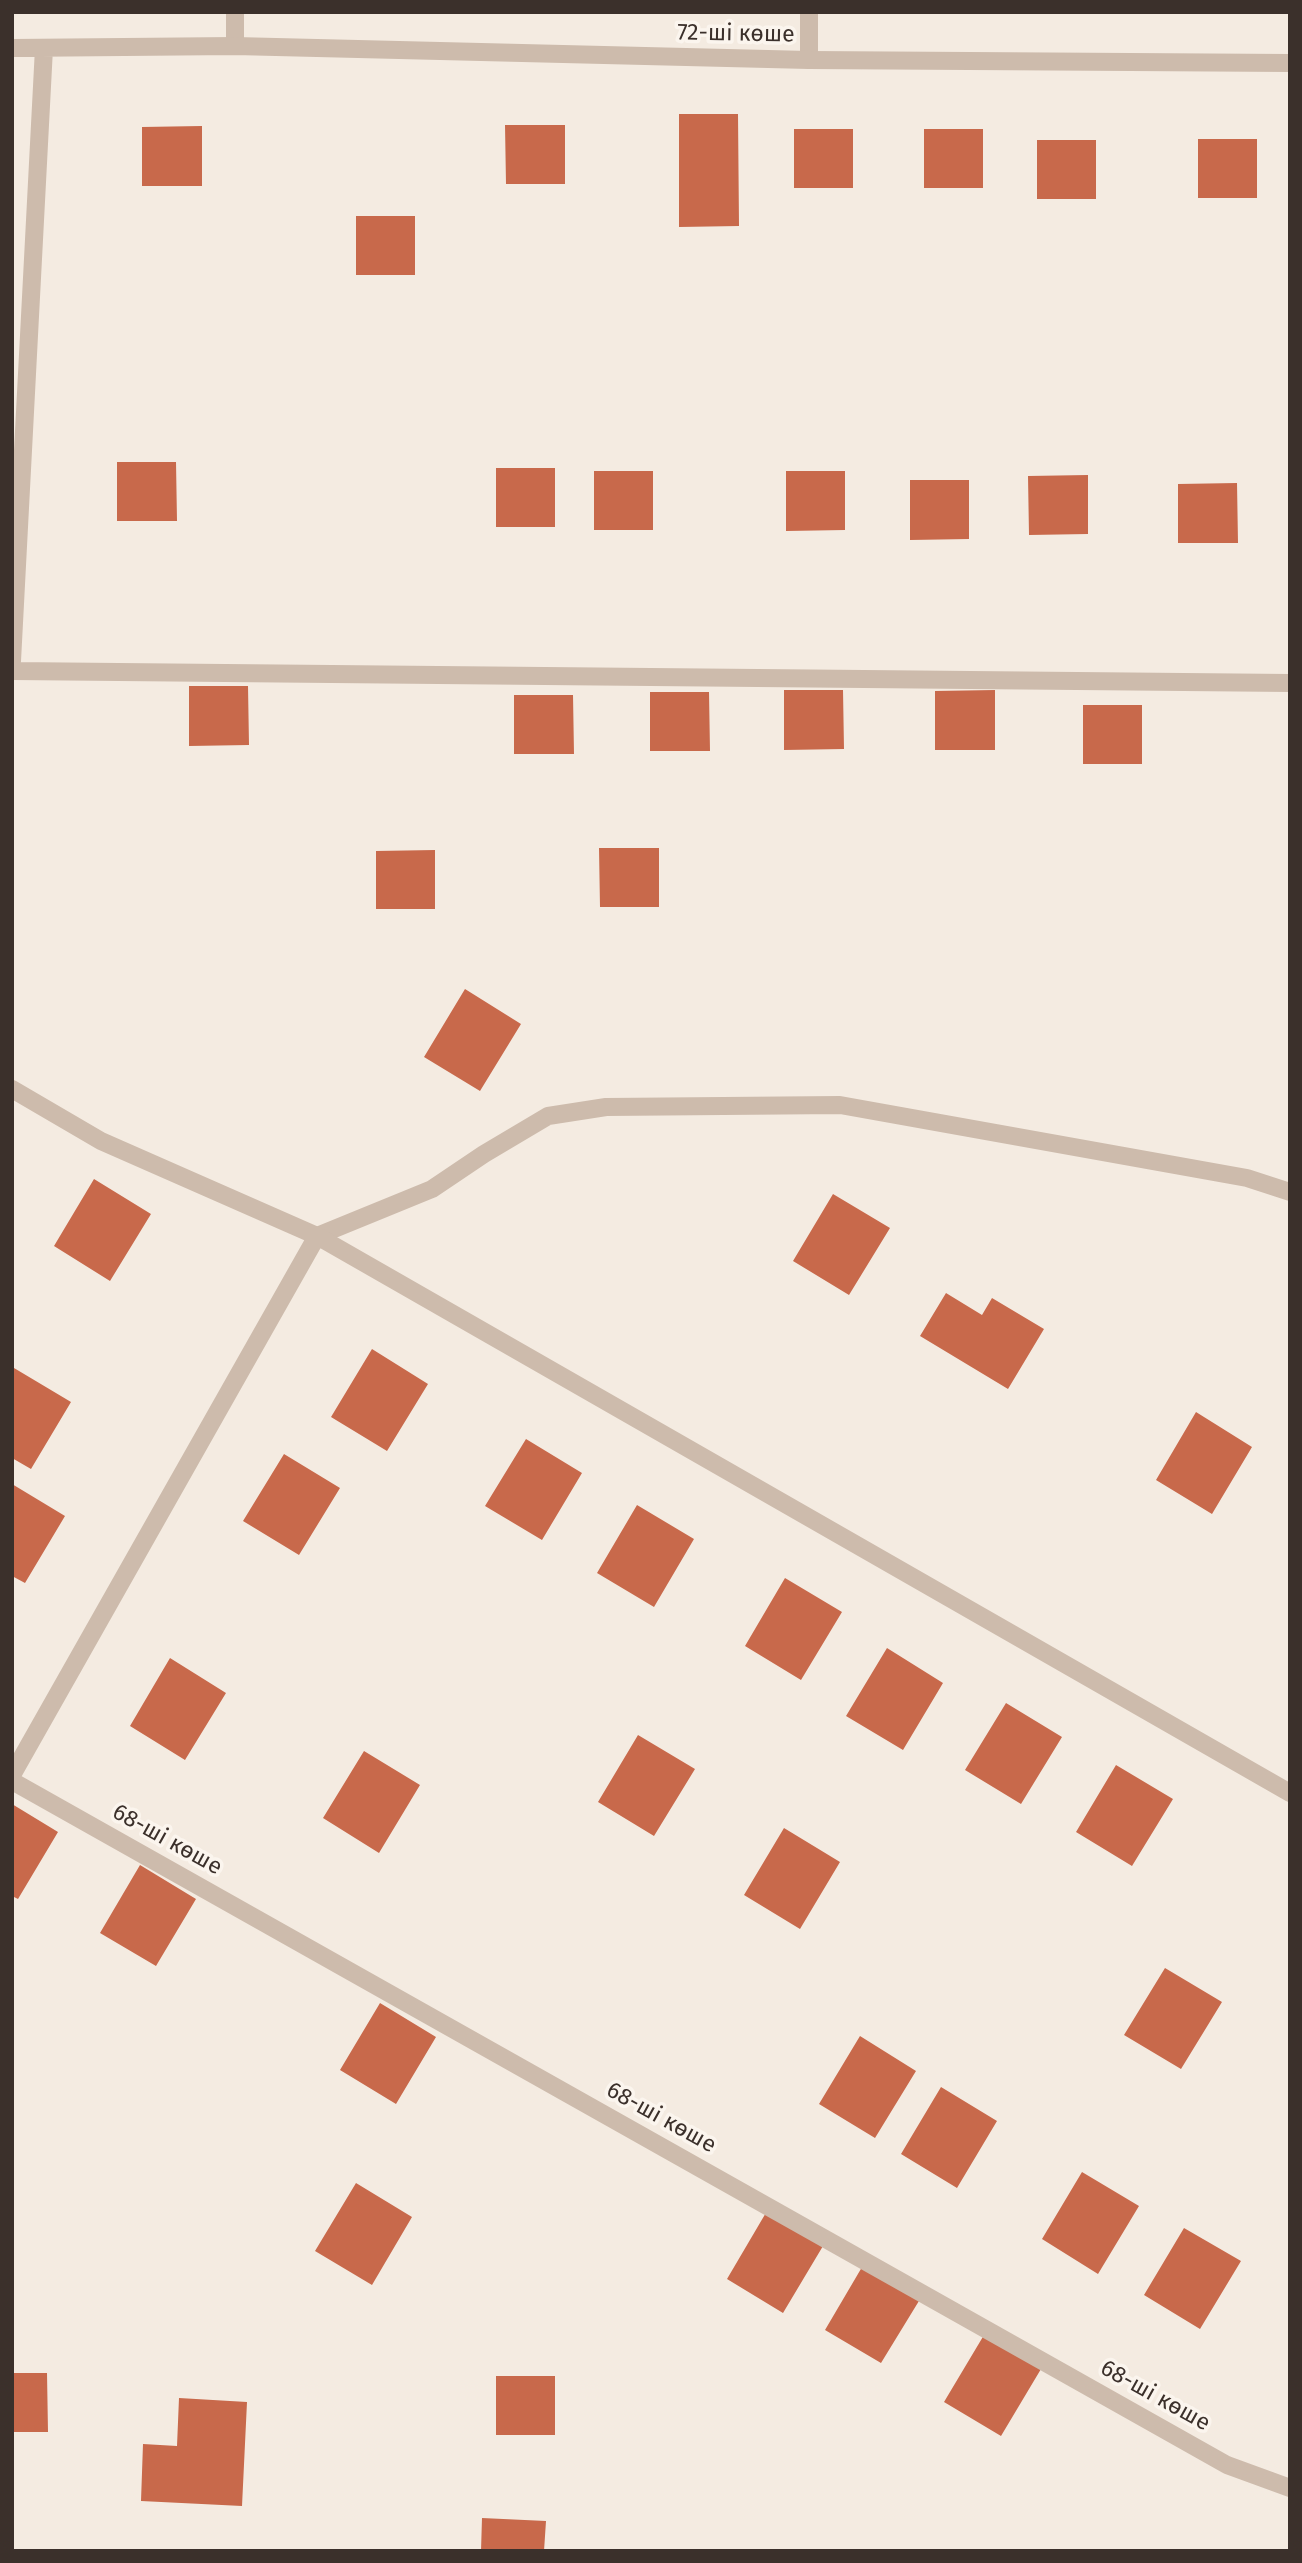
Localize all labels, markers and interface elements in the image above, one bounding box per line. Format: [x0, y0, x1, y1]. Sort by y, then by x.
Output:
street label: 72-ші көше [677, 19, 795, 49]
street label: 68-ші көше [107, 1799, 227, 1881]
street label: 68-ші көше [601, 2077, 721, 2159]
street label: 68-ші көше [1095, 2355, 1215, 2437]

